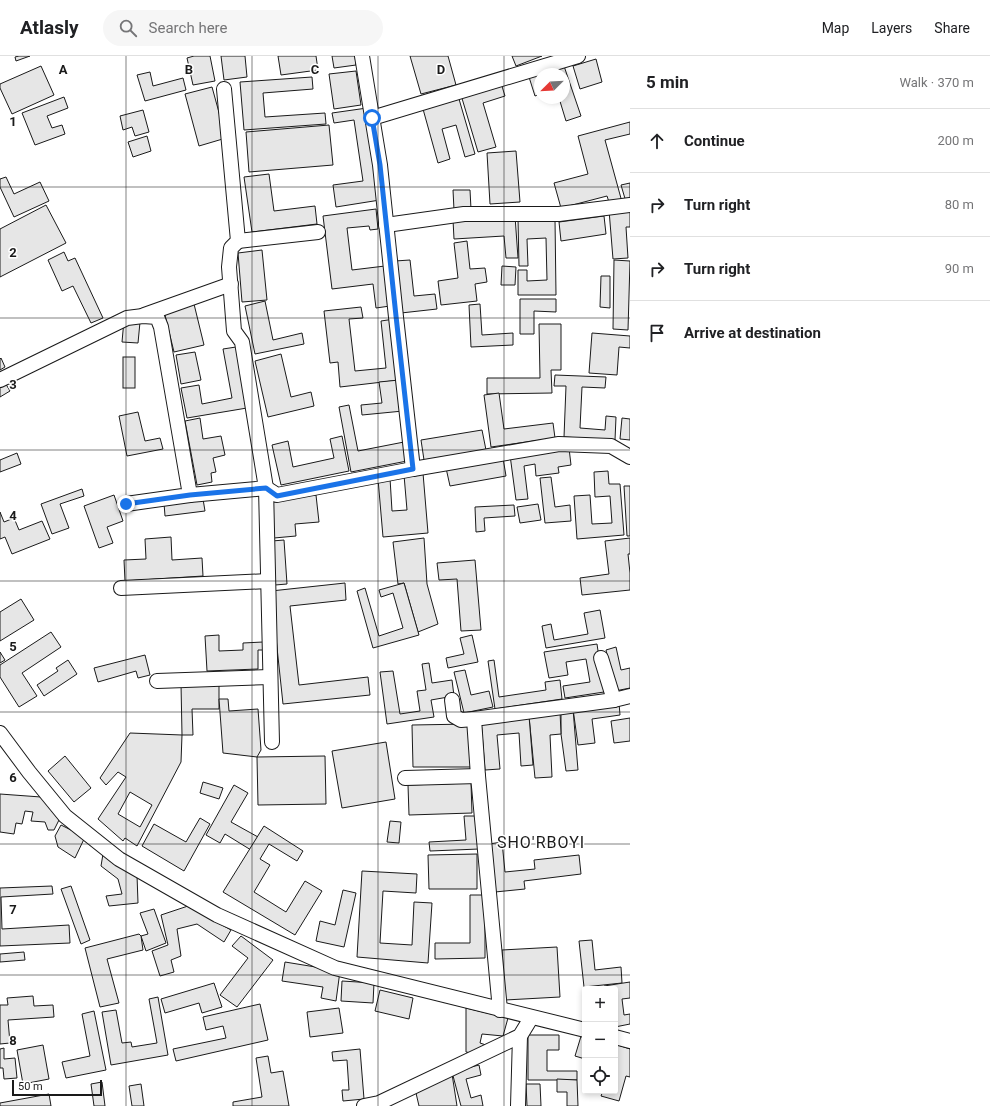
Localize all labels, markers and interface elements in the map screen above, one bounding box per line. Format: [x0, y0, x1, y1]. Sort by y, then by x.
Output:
search box [103, 10, 383, 46]
text: Atlasly [20, 16, 79, 39]
icon: search [117, 17, 139, 39]
text: Search here [149, 19, 228, 37]
text: Map [822, 20, 849, 36]
text: Layers [871, 20, 912, 36]
text: Share [934, 20, 970, 36]
text: A [59, 62, 68, 77]
text: B [185, 62, 193, 77]
text: C [311, 62, 320, 77]
text: D [437, 62, 445, 77]
north arrow [534, 68, 570, 104]
text: 5 min [646, 72, 689, 92]
text: Walk · 370 m [899, 75, 974, 90]
route start [363, 109, 381, 127]
text: 1 [9, 114, 17, 129]
icon: ahead [646, 130, 668, 152]
text: Continue [684, 132, 745, 150]
text: 200 m [937, 133, 974, 148]
icon: right [646, 194, 668, 216]
text: Turn right [684, 196, 750, 214]
text: 80 m [945, 197, 974, 212]
text: 2 [9, 245, 17, 260]
icon: right [646, 258, 668, 280]
text: Turn right [684, 260, 750, 278]
text: 90 m [945, 261, 974, 276]
icon: arrive [646, 322, 668, 344]
text: Arrive at destination [684, 324, 821, 342]
text: 3 [9, 377, 17, 392]
route end [117, 495, 135, 513]
text: 4 [9, 508, 17, 523]
text: 5 [9, 639, 17, 654]
text: 6 [9, 770, 17, 785]
district label: SHO'RBOYI [497, 833, 585, 852]
text: 7 [9, 902, 17, 917]
map controls [582, 986, 618, 1094]
button: + [582, 986, 618, 1022]
button: − [582, 1022, 618, 1058]
text: 8 [9, 1033, 17, 1048]
button: locate [582, 1058, 618, 1094]
scale bar [12, 1078, 102, 1097]
text: 50 m [18, 1080, 43, 1093]

